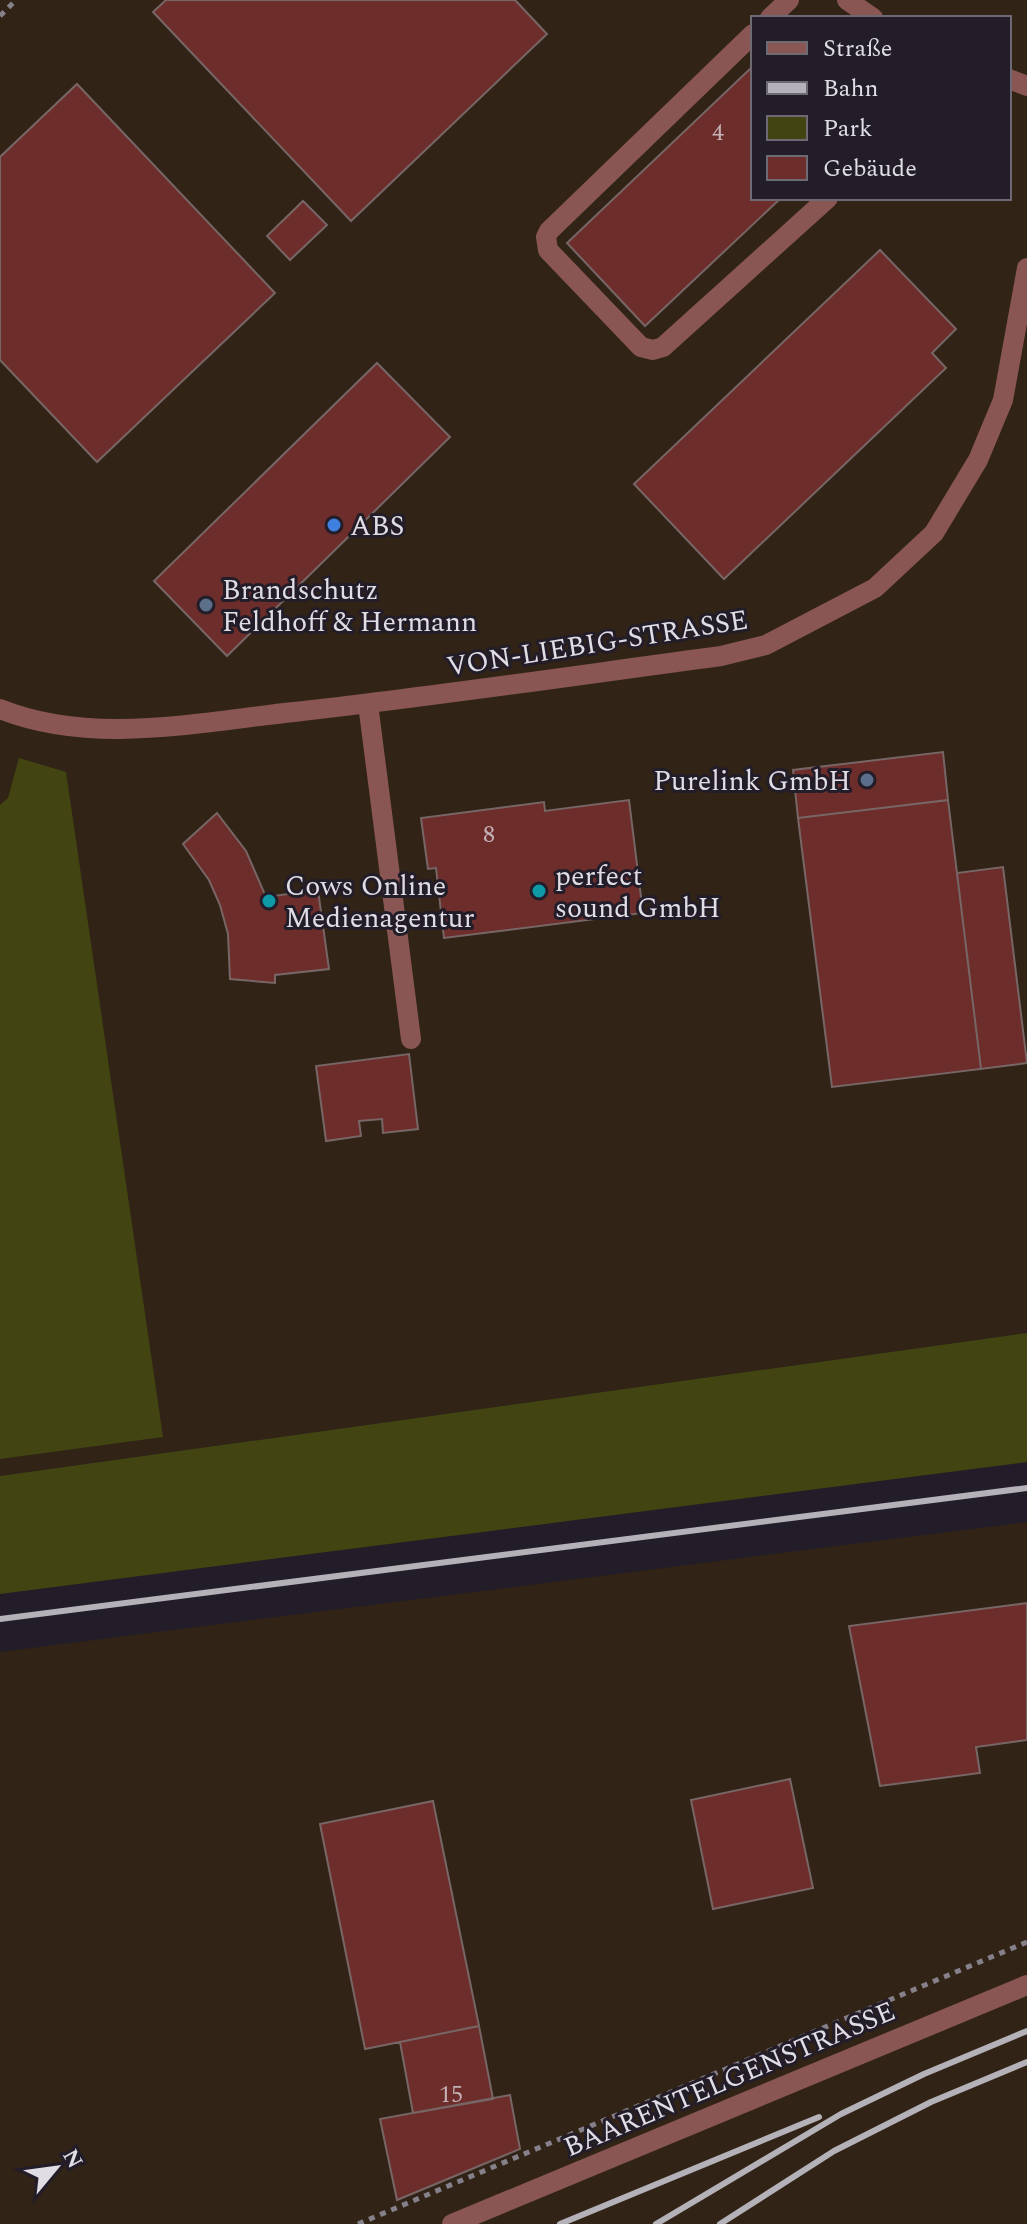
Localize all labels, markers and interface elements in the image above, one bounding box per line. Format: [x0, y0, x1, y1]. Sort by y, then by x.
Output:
legend [751, 16, 1011, 200]
text: Straße [823, 31, 892, 67]
text: Bahn [823, 71, 878, 107]
text: Park [823, 111, 873, 147]
house number: 4 [712, 115, 724, 151]
text: Gebäude [823, 151, 917, 187]
place label: ABS [350, 505, 404, 548]
marker: ABS [325, 516, 343, 534]
place label: Brandschutz Feldhoff & Hermann [222, 569, 477, 644]
marker: Brandschutz Feldhoff & Hermann [197, 596, 215, 614]
street label: VON-LIEBIG-STRASSE [443, 598, 751, 689]
place label: Purelink GmbH [653, 760, 851, 803]
marker: Purelink GmbH [858, 771, 876, 789]
house number: 8 [483, 817, 495, 853]
place label: perfect sound GmbH [555, 855, 721, 930]
place label: Cows Online Medienagentur [285, 865, 475, 940]
marker: perfect sound GmbH [530, 882, 548, 900]
marker: Cows Online Medienagentur [260, 892, 278, 910]
street label: BAARENTELGENSTRASSE [557, 1990, 902, 2169]
house number: 15 [439, 2077, 463, 2113]
north arrow [16, 2128, 96, 2208]
text: N [53, 2143, 91, 2175]

